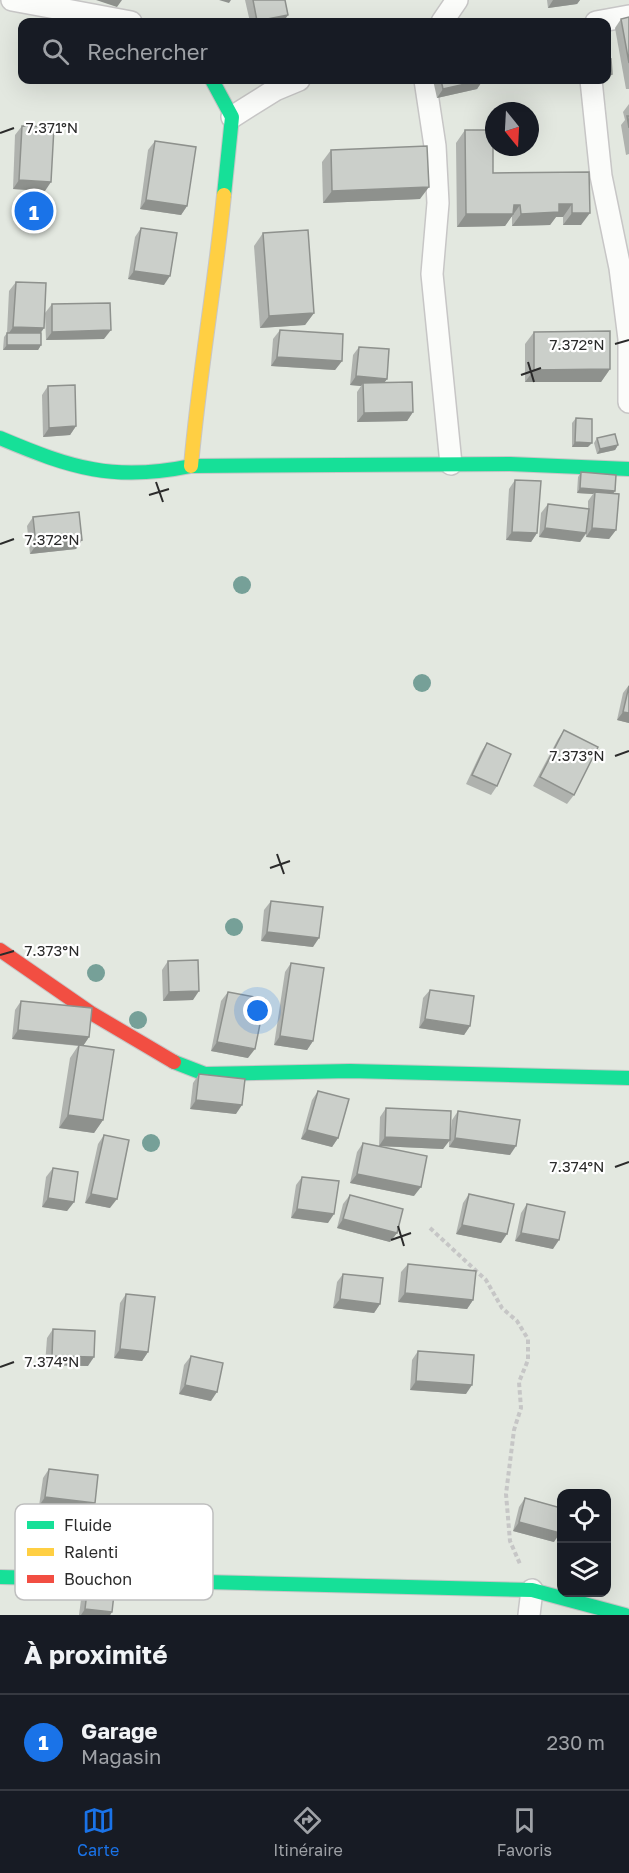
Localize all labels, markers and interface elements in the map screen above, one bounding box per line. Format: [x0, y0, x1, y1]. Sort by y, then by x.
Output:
search box [18, 18, 611, 84]
icon: search [39, 35, 72, 68]
text: Rechercher [87, 38, 208, 65]
north arrow [485, 102, 539, 156]
text: 7.371°N [26, 118, 78, 136]
pin: 1 [15, 188, 54, 234]
text: 7.372°N [549, 335, 605, 353]
text: 7.372°N [24, 530, 80, 548]
text: 7.373°N [549, 746, 605, 764]
text: 7.373°N [24, 941, 80, 959]
your location [243, 996, 272, 1025]
text: 7.374°N [550, 1157, 604, 1175]
text: 7.374°N [25, 1352, 79, 1370]
map controls [557, 1489, 611, 1597]
button: locate [557, 1489, 611, 1543]
legend [15, 1504, 213, 1600]
text: Fluide [64, 1515, 112, 1535]
text: Ralenti [64, 1542, 118, 1562]
button: layers [557, 1543, 611, 1597]
text: Bouchon [64, 1569, 132, 1589]
text: À proximité [24, 1639, 168, 1670]
text: Garage [81, 1717, 157, 1744]
text: 1 [38, 1730, 49, 1754]
text: 230 m [547, 1730, 605, 1754]
text: Magasin [81, 1744, 161, 1768]
tab: Carte [77, 1804, 119, 1860]
tab: Itinéraire [273, 1804, 343, 1860]
tab: Favoris [497, 1804, 552, 1860]

